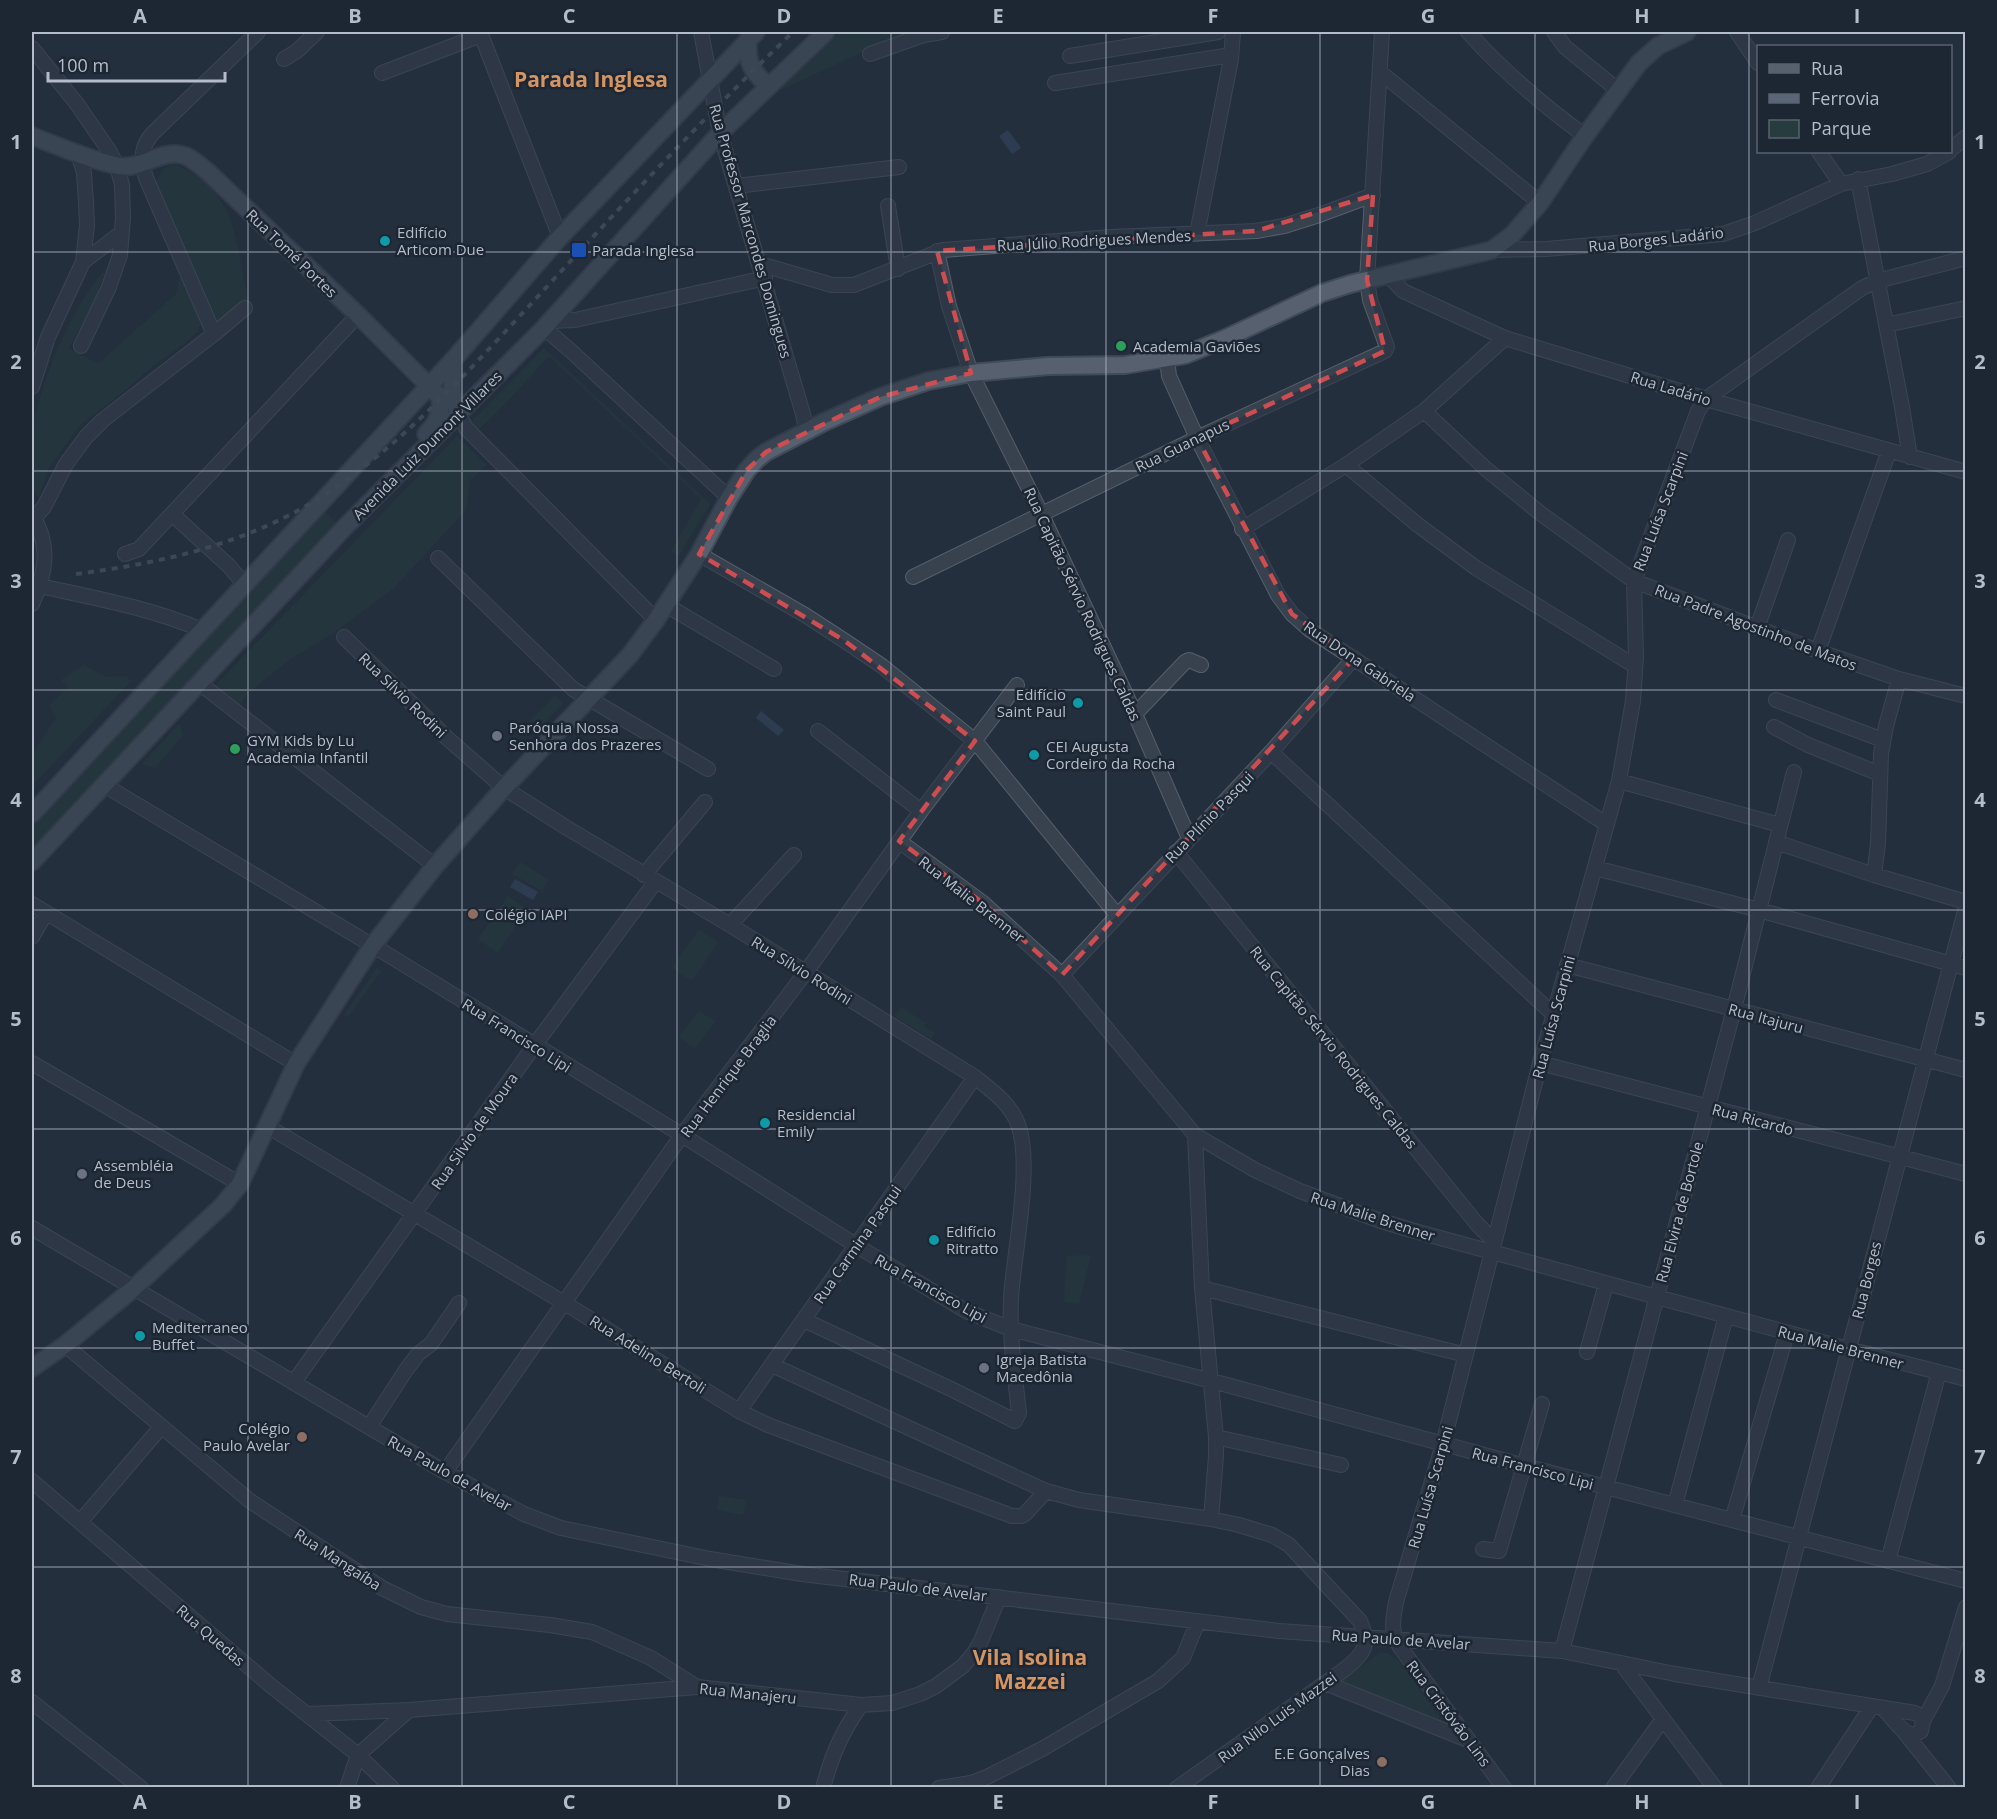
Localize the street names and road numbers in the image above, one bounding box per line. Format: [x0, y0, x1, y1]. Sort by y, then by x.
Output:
street label: Rua Professor Marcondes Domingues [705, 102, 797, 360]
street label: Rua Tomé Portes [242, 204, 342, 302]
street label: Rua Borges Ladário [1587, 222, 1725, 256]
street label: Rua Júlio Rodrigues Mendes [996, 225, 1192, 255]
street label: Avenida Luiz Dumont Villares [348, 366, 506, 524]
street label: Rua Ladário [1628, 366, 1714, 410]
street label: Rua Guanapus [1132, 414, 1232, 476]
street label: Rua Luísa Scarpini [1628, 448, 1692, 574]
street label: Rua Capitão Sérvio Rodrigues Caldas [1020, 484, 1146, 724]
street label: Rua Padre Agostinho de Matos [1652, 579, 1860, 675]
street label: Rua Dona Gabriela [1300, 616, 1420, 706]
street label: Rua Sílvio Rodini [355, 648, 451, 742]
street label: Rua Plínio Pasqui [1160, 767, 1258, 867]
street label: Rua Malie Brenner [915, 851, 1029, 947]
street label: Rua Sílvio Rodini [748, 931, 856, 1009]
street label: Rua Capitão Sérvio Rodrigues Caldas [1246, 941, 1422, 1153]
street label: Rua Luísa Scarpini [1527, 953, 1579, 1081]
street label: Rua Francisco Lipi [459, 993, 575, 1077]
street label: Rua Itajuru [1726, 998, 1806, 1038]
street label: Rua Henrique Braglia [675, 1011, 781, 1141]
street label: Rua Silvio de Moura [426, 1069, 522, 1193]
street label: Rua Ricardo [1710, 1099, 1796, 1139]
street label: Rua Elvira de Bortole [1651, 1139, 1707, 1285]
street label: Rua Carmina Pasqui [809, 1181, 905, 1307]
street label: Rua Malie Brenner [1308, 1186, 1438, 1246]
street label: Rua Borges [1847, 1239, 1885, 1321]
street label: Rua Francisco Lipi [872, 1249, 990, 1327]
street label: Rua Adelino Bertoli [586, 1310, 710, 1398]
street label: Rua Malie Brenner [1776, 1321, 1906, 1373]
street label: Rua Luísa Scarpini [1403, 1423, 1457, 1551]
street label: Rua Paulo de Avelar [384, 1431, 516, 1515]
street label: Rua Francisco Lipi [1470, 1442, 1596, 1494]
street label: Rua Mangaíba [291, 1524, 385, 1594]
street label: Rua Paulo de Avelar [848, 1569, 988, 1605]
street label: Rua Quedas [172, 1600, 250, 1670]
street label: Rua Paulo de Avelar [1331, 1624, 1471, 1654]
street label: Rua Cristóvão Lins [1402, 1656, 1496, 1770]
street label: Rua Nilo Luis Mazzei [1214, 1667, 1340, 1767]
street label: Rua Manajeru [698, 1678, 798, 1708]

